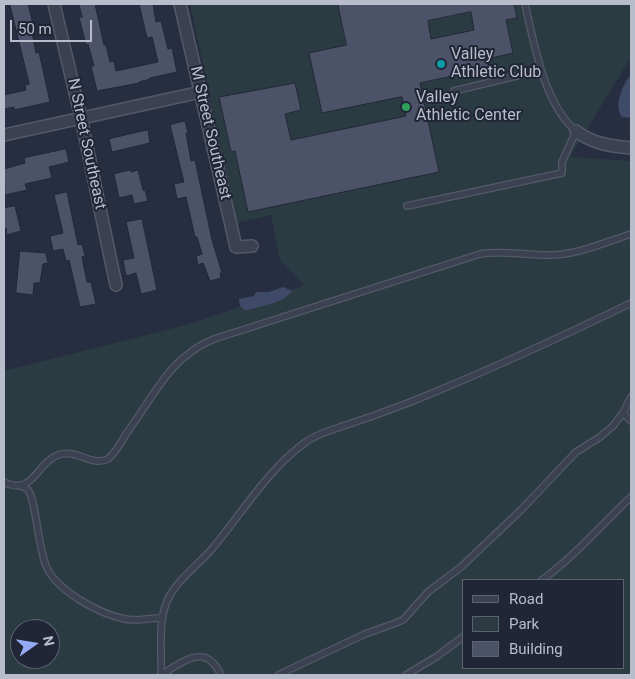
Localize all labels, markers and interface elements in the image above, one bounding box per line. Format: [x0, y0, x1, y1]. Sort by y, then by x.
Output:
scale bar [12, 10, 95, 42]
text: 50 m [18, 20, 52, 38]
place label: Valley Athletic Club [451, 45, 541, 83]
marker: Valley Athletic Club [435, 58, 447, 70]
street label: M Street Southeast [185, 64, 235, 202]
street label: N Street Southeast [63, 77, 109, 211]
place label: Valley Athletic Center [416, 88, 521, 126]
marker: Valley Athletic Center [400, 101, 412, 113]
legend [462, 579, 625, 669]
text: Road [509, 590, 543, 608]
text: Park [509, 615, 539, 633]
north arrow [10, 619, 60, 669]
text: N [40, 634, 58, 647]
text: Building [509, 640, 563, 658]

